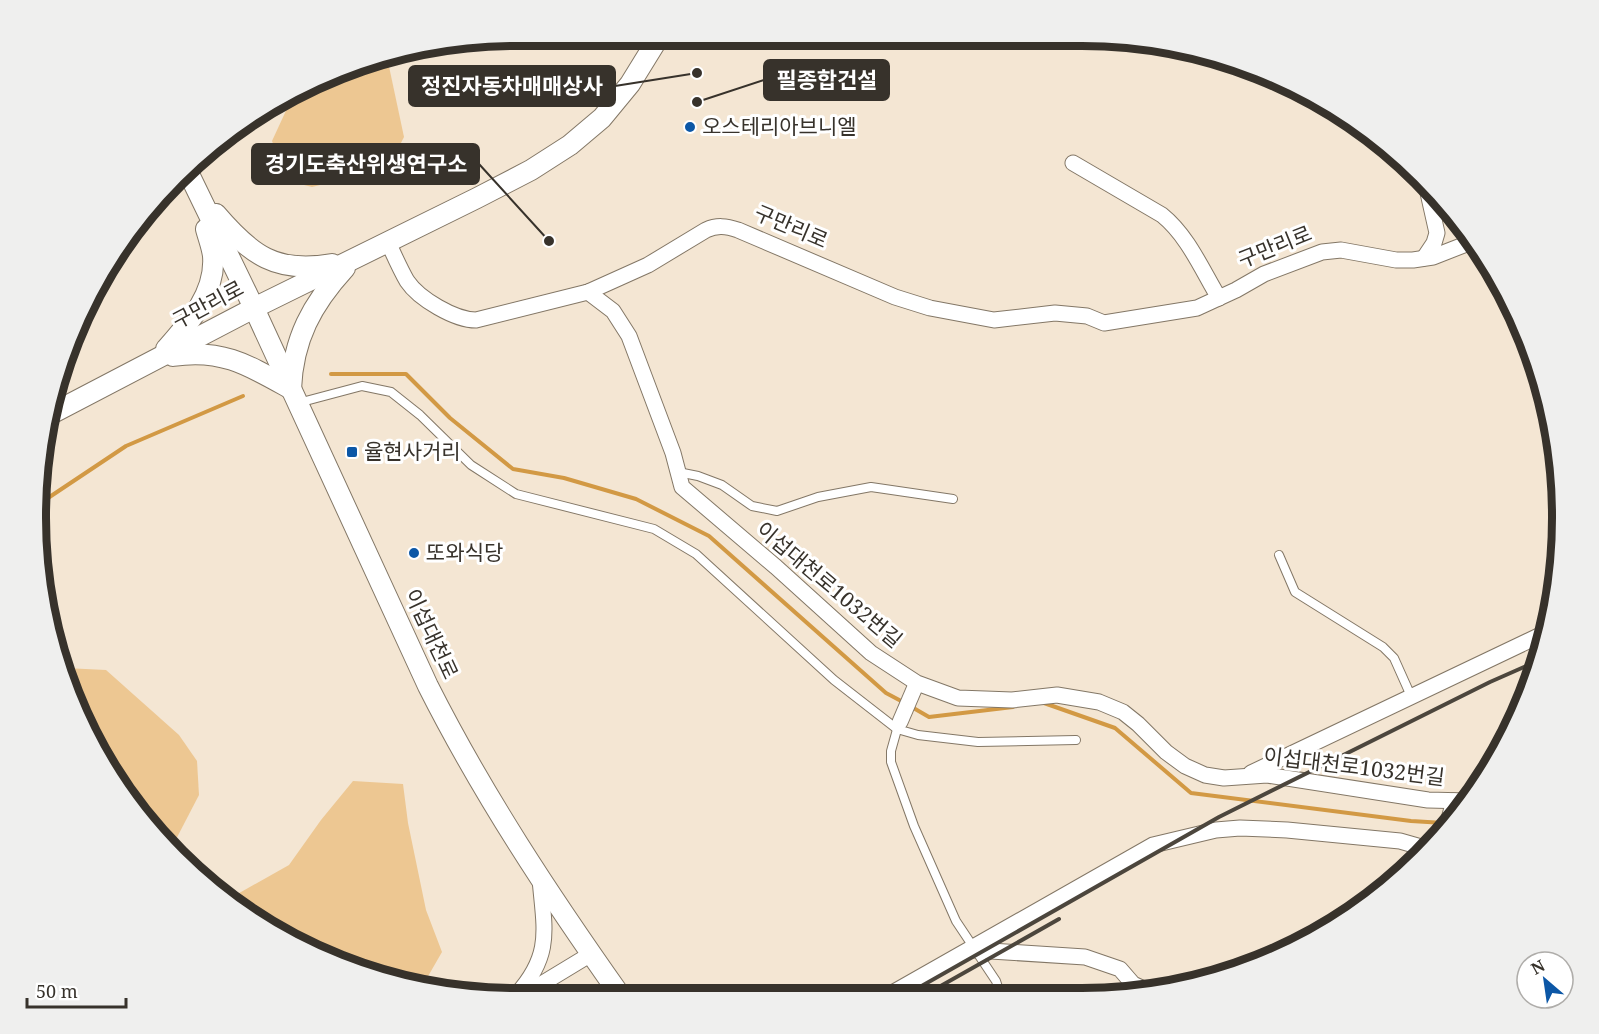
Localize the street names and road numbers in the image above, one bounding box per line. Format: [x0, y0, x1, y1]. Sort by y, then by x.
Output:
street label: 구만리로 [750, 198, 832, 254]
street label: 구만리로 [1234, 219, 1316, 274]
street label: 구만리로 [167, 274, 248, 335]
street label: 이섭대천로1032번길 [751, 515, 908, 654]
street label: 이섭대천로 [399, 584, 465, 683]
street label: 이섭대천로1032번길 [1262, 741, 1446, 791]

